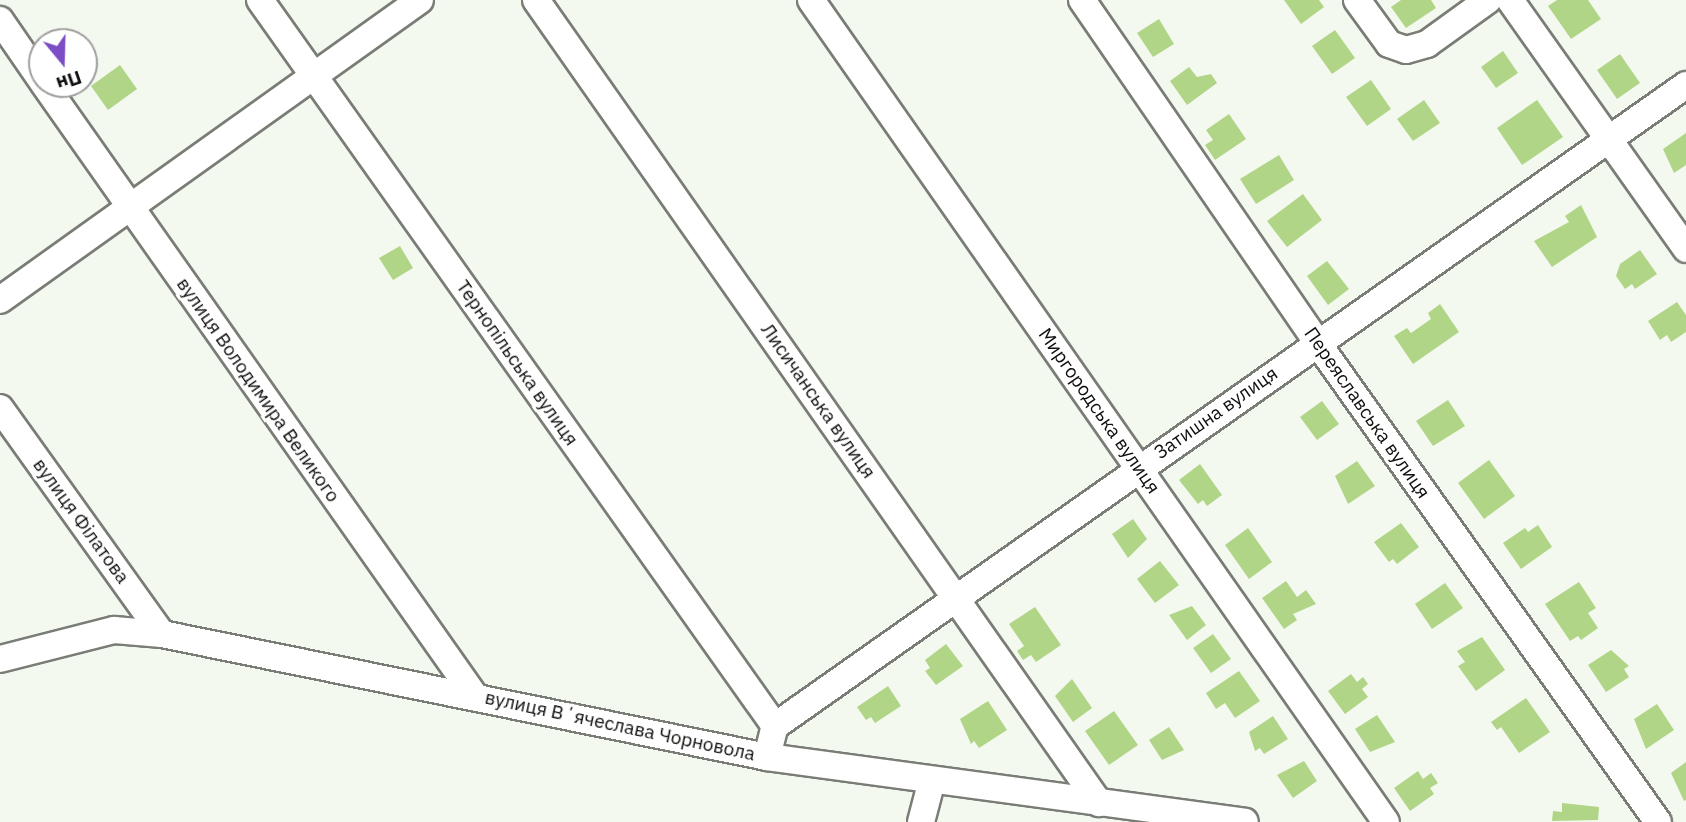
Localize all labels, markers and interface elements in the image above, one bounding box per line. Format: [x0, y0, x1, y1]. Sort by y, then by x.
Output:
north arrow [28, 28, 98, 98]
text: Пн [53, 66, 85, 96]
street label: вулиця Володимира Великого [172, 273, 344, 507]
street label: Тернопільська вулиця [451, 276, 583, 450]
street label: Лисичанська вулиця [756, 319, 880, 483]
street label: Переяславська вулиця [1299, 323, 1435, 503]
street label: Миргородська вулиця [1033, 324, 1165, 498]
street label: Затишна вулиця [1150, 362, 1282, 464]
street label: вулиця Філатова [28, 454, 134, 588]
street label: вулиця Вʼячеслава Чорновола [483, 686, 757, 766]

